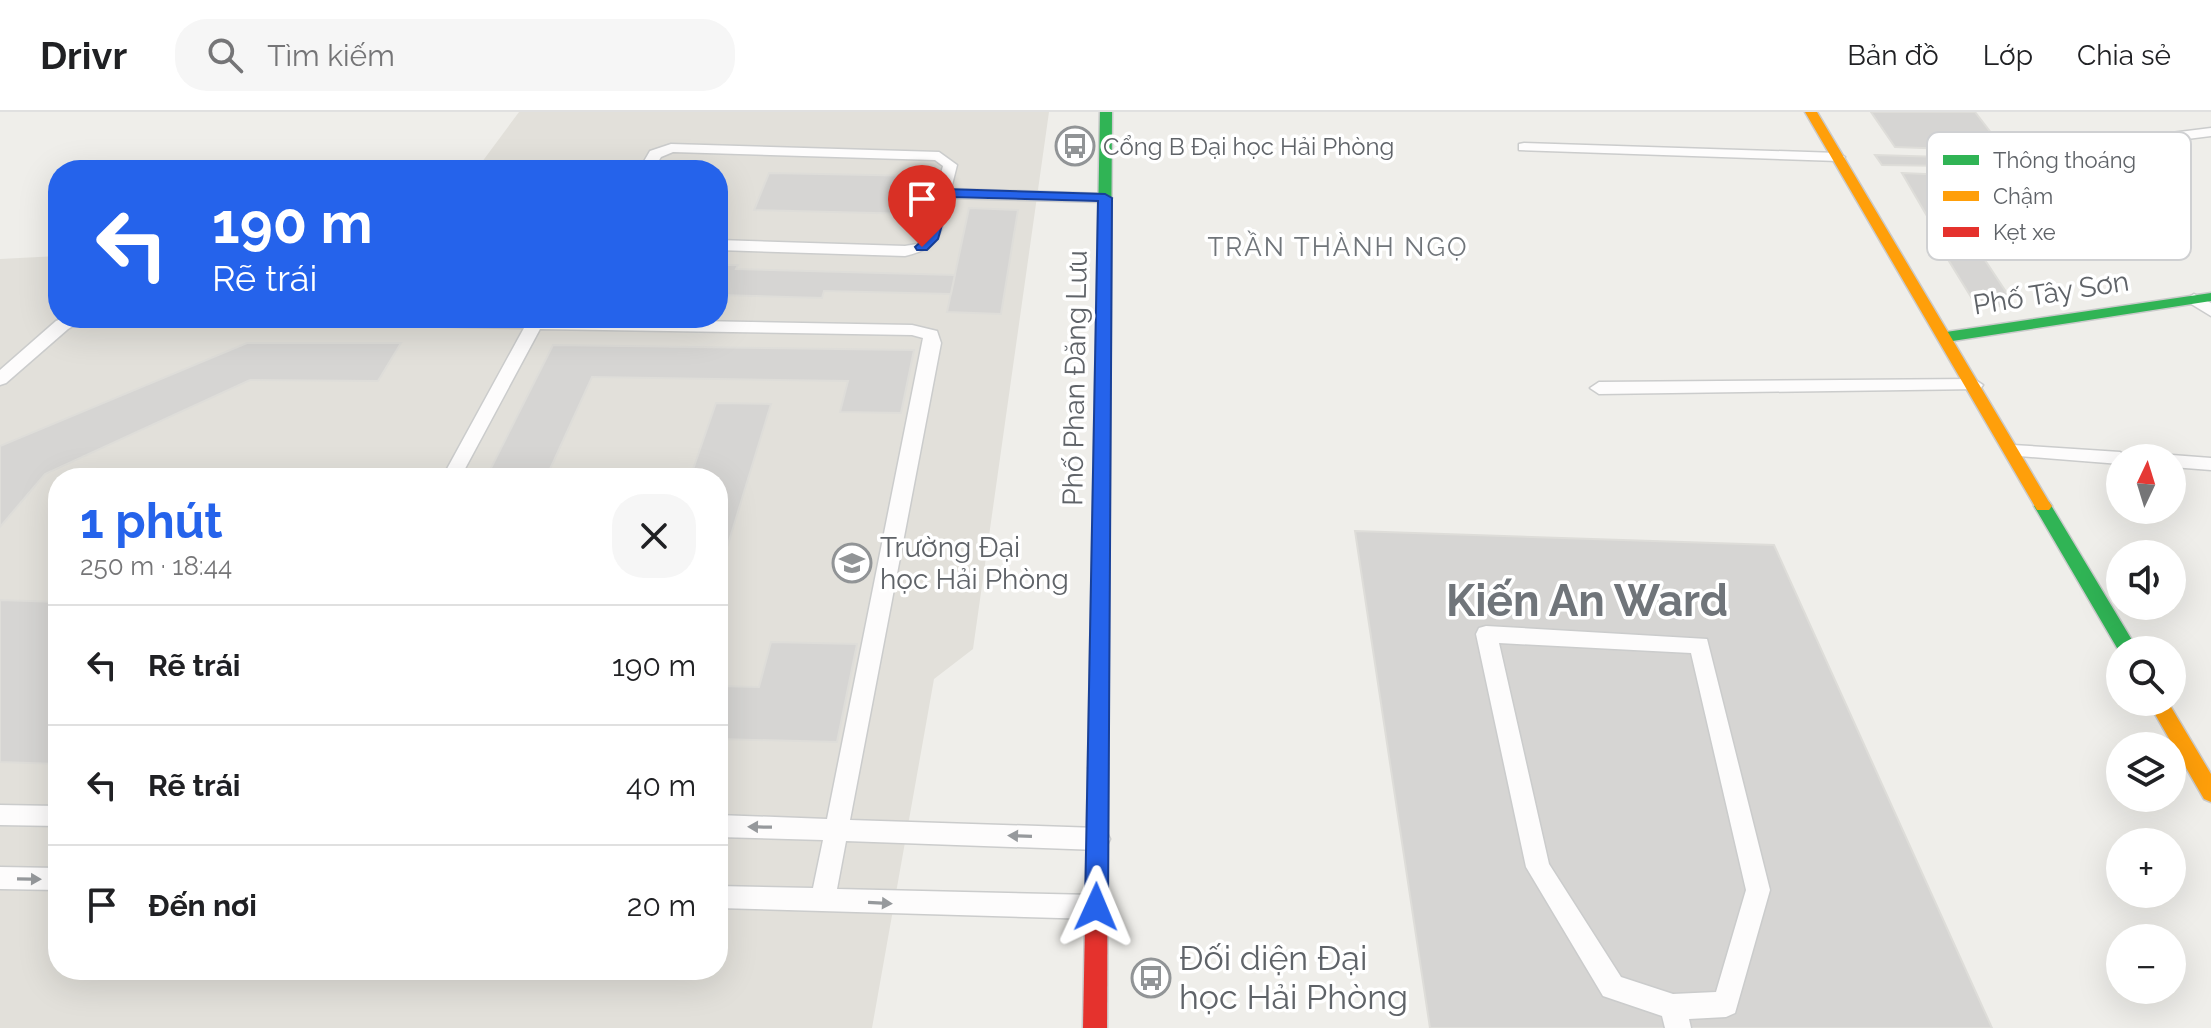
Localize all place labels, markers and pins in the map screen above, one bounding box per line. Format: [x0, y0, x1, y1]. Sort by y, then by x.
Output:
bus stop icon: Cổng B Đại học Hải Phòng [1054, 125, 1096, 167]
place label: Cổng B Đại học Hải Phòng [1103, 132, 1394, 161]
pin [888, 165, 956, 247]
place label: Trường Đại học Hải Phòng [880, 531, 1069, 596]
school or university icon: Trường Đại học Hải Phòng [831, 542, 873, 584]
place label: Đối diện Đại học Hải Phòng [1179, 938, 1408, 1017]
bus stop icon: Đối diện Đại học Hải Phòng [1130, 957, 1172, 999]

